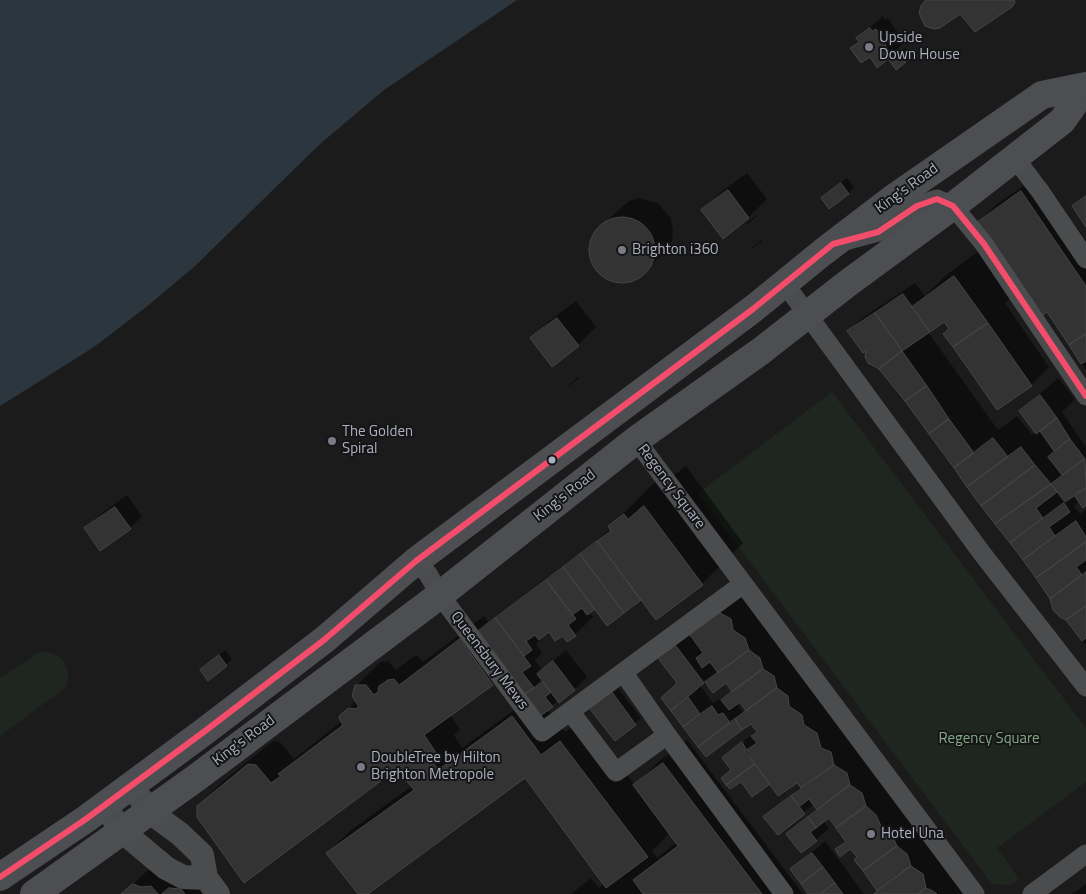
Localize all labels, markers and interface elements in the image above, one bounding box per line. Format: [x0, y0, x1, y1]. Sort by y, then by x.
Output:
place label: Upside Down House [879, 29, 960, 64]
marker: Upside Down House [863, 41, 875, 53]
street label: King's Road [872, 160, 942, 218]
place label: Brighton i360 [632, 241, 718, 259]
marker: Brighton i360 [616, 244, 628, 256]
place label: The Golden Spiral [342, 423, 413, 458]
marker: The Golden Spiral [326, 435, 338, 447]
street label: Regency Square [633, 441, 709, 533]
unlabelled marker [547, 455, 557, 465]
street label: King's Road [531, 466, 599, 526]
street label: Queensbury Mews [446, 608, 532, 714]
street label: King's Road [209, 712, 279, 770]
park label: Regency Square [938, 730, 1040, 748]
place label: DoubleTree by Hilton Brighton Metropole [371, 749, 501, 784]
marker: DoubleTree by Hilton Brighton Metropole [355, 761, 367, 773]
place label: Hotel Una [881, 825, 944, 843]
marker: Hotel Una [865, 828, 877, 840]

